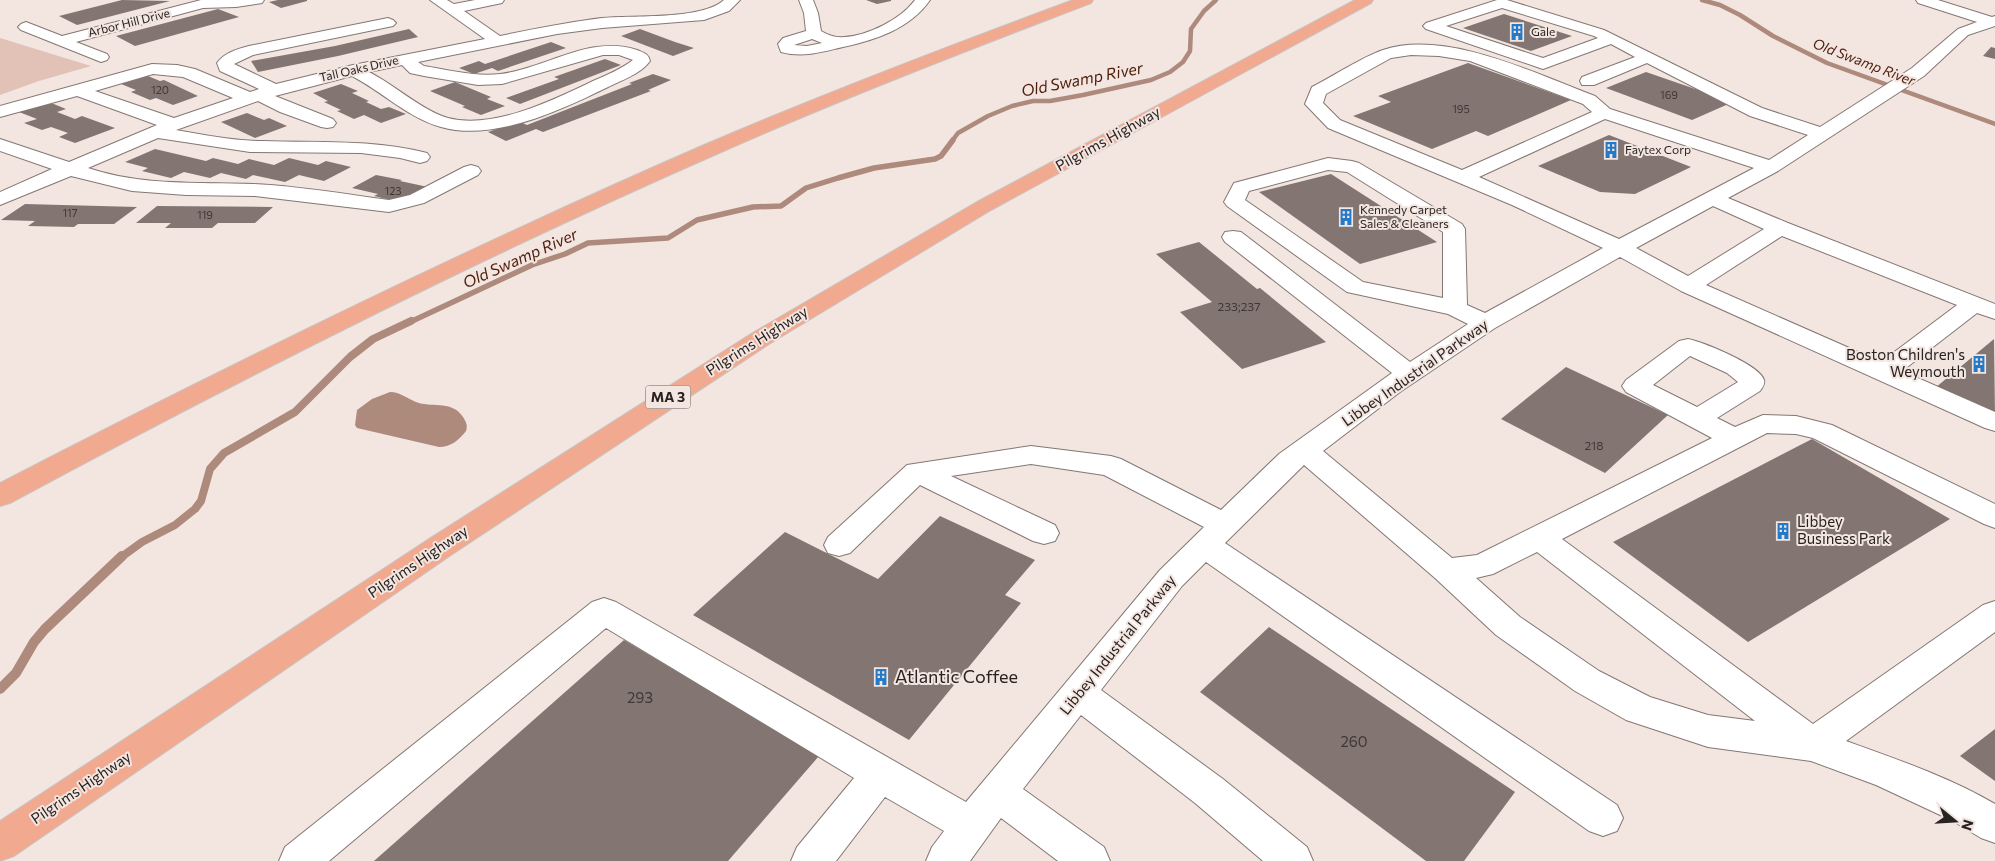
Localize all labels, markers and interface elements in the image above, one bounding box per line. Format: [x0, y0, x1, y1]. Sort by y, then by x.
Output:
street label: Arbor Hill Drive [86, 5, 171, 39]
building icon: Gale [1507, 22, 1527, 42]
place label: Gale [1531, 24, 1555, 38]
water label: Old Swamp River [1811, 34, 1918, 89]
street label: Tall Oaks Drive [318, 52, 400, 84]
water label: Old Swamp River [1019, 57, 1145, 100]
house number: 120 [151, 83, 169, 96]
house number: 169 [1660, 88, 1678, 101]
street label: Pilgrims Highway [1052, 102, 1163, 174]
house number: 195 [1452, 102, 1470, 115]
building icon: Faytex Corp [1601, 140, 1621, 160]
place label: Faytex Corp [1625, 142, 1691, 156]
house number: 123 [384, 184, 402, 197]
place label: Kennedy Carpet Sales & Cleaners [1360, 202, 1449, 230]
house number: 117 [62, 206, 78, 219]
building icon: Kennedy Carpet Sales & Cleaners [1336, 207, 1356, 227]
house number: 119 [197, 208, 213, 221]
water label: Old Swamp River [459, 223, 581, 291]
house number: 233;237 [1218, 299, 1260, 314]
street label: Pilgrims Highway [702, 301, 811, 379]
street label: Libbey Industrial Parkway [1338, 315, 1491, 430]
place label: Boston Children's Weymouth [1846, 345, 1965, 380]
building icon: Boston Children's Weymouth [1969, 354, 1989, 374]
road number: MA 3 [646, 386, 690, 408]
house number: 218 [1584, 438, 1604, 452]
place label: Libbey Business Park [1797, 512, 1890, 547]
street label: Pilgrims Highway [364, 521, 471, 601]
building icon: Libbey Business Park [1773, 521, 1793, 541]
street label: Libbey Industrial Parkway [1055, 571, 1179, 718]
place label: Atlantic Coffee [895, 665, 1018, 687]
building icon: Atlantic Coffee [871, 667, 891, 687]
house number: 293 [627, 688, 653, 706]
house number: 260 [1340, 732, 1368, 750]
street label: Pilgrims Highway [27, 747, 134, 827]
north arrow [1930, 796, 1980, 846]
text: N [1958, 818, 1978, 833]

